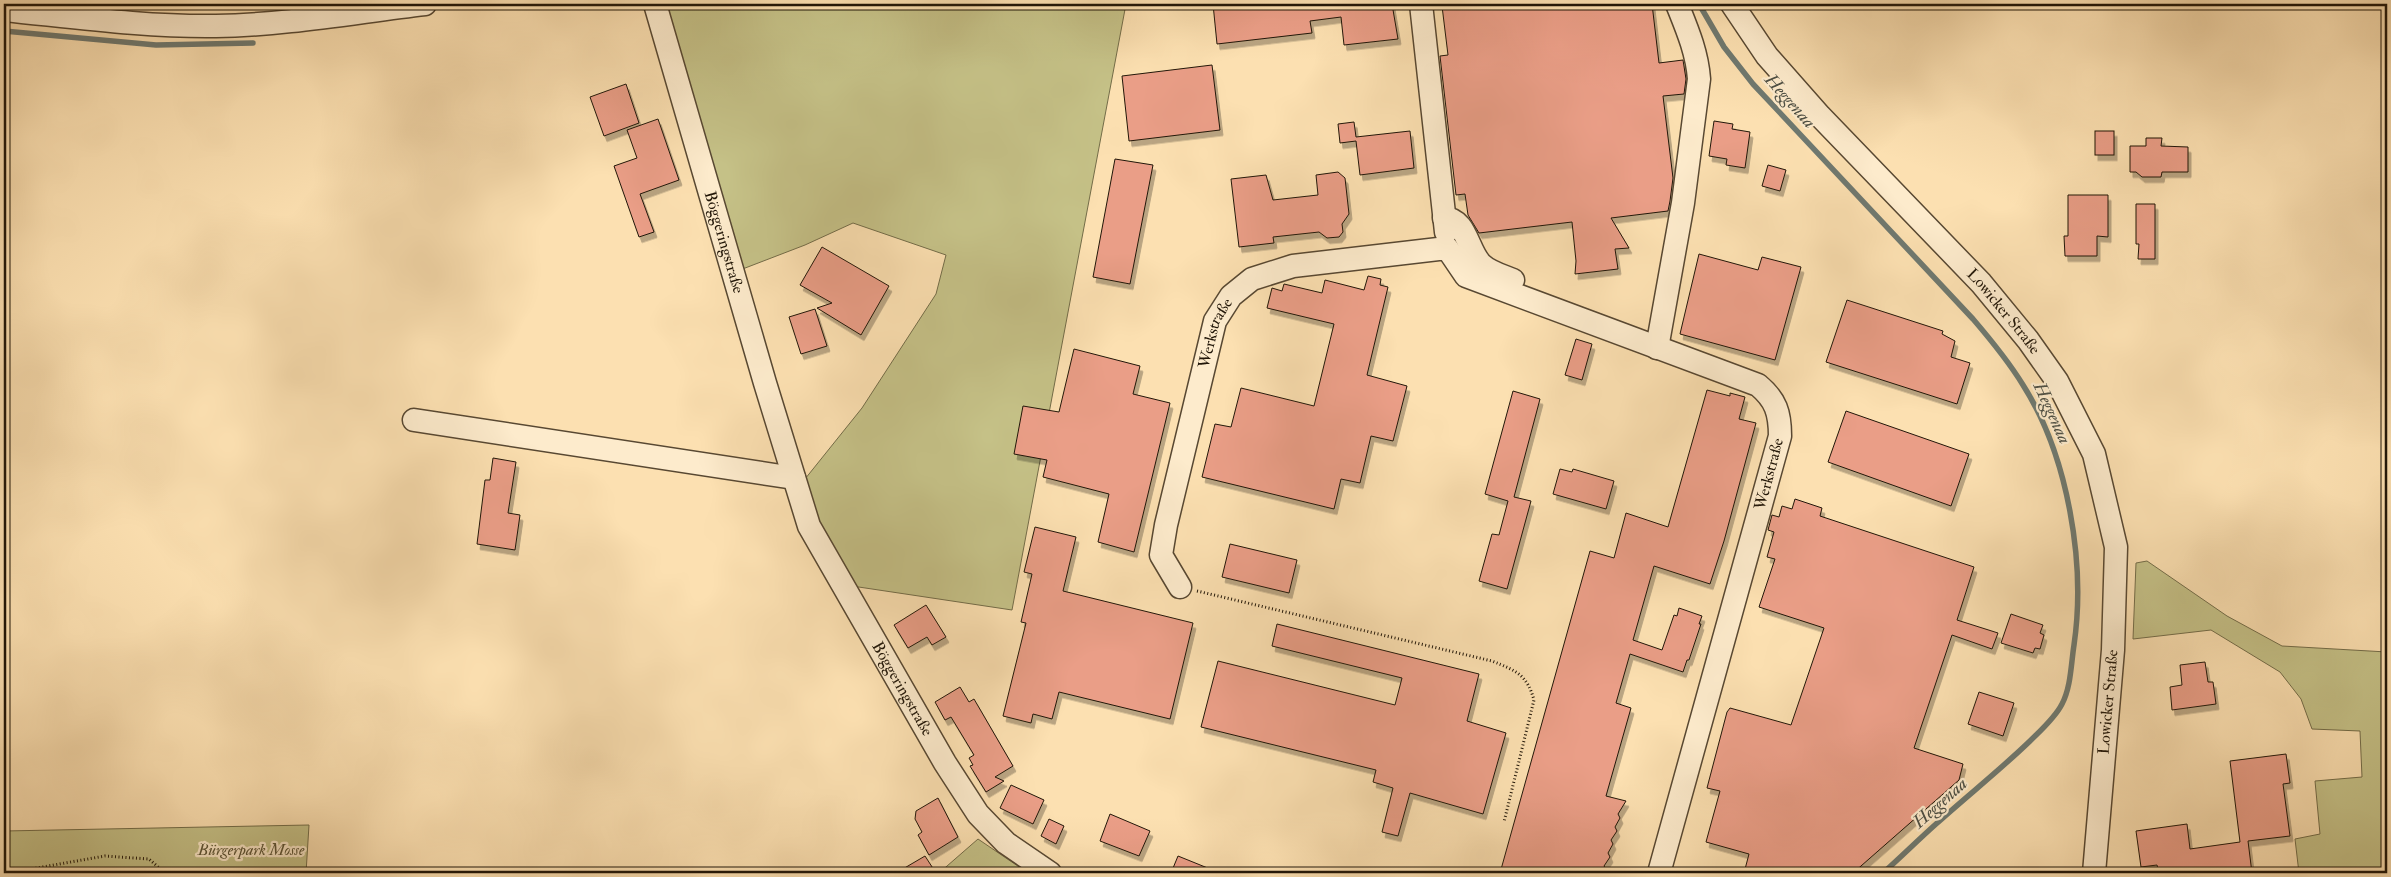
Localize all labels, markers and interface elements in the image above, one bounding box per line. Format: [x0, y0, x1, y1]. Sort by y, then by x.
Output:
water label: Heggenaa [1759, 68, 1821, 133]
street label: Böggeringstraße [700, 189, 749, 296]
street label: Lowicker Straße [1962, 264, 2045, 358]
street label: Werkstraße [1194, 294, 1237, 371]
water label: Heggenaa [2027, 377, 2076, 448]
street label: Werkstraße [1750, 436, 1788, 513]
street label: Böggeringstraße [868, 638, 938, 740]
street label: Lowicker Straße [2093, 648, 2123, 755]
water label: Heggenaa [1907, 772, 1972, 834]
park label: Bürgerpark Mosse [197, 840, 305, 860]

